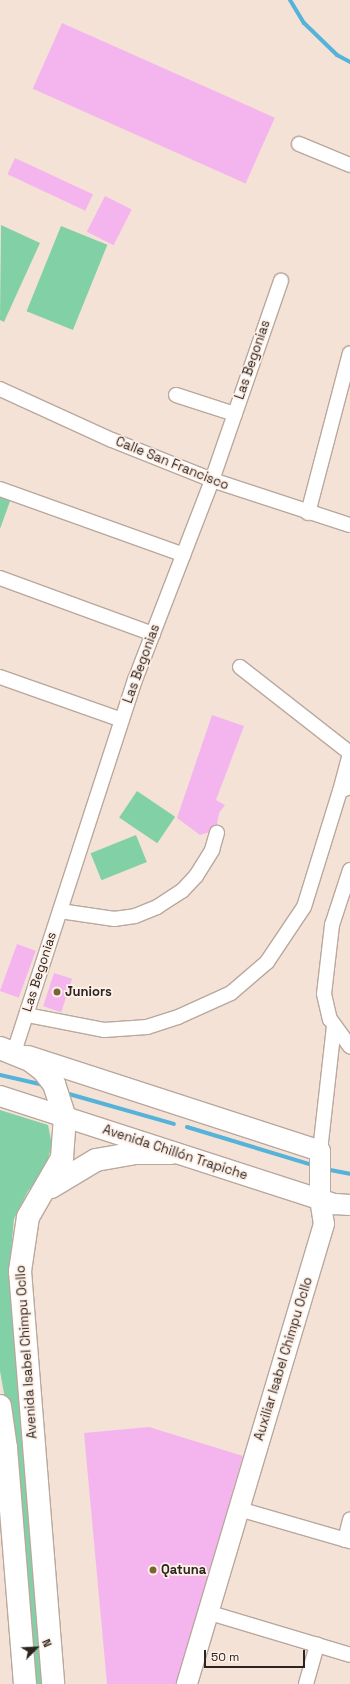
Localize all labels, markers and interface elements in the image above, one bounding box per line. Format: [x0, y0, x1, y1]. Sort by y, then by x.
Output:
street label: Las Begonias [232, 318, 274, 402]
street label: Calle San Francisco [113, 434, 231, 494]
street label: Las Begonias [121, 622, 163, 706]
street label: Las Begonias [20, 930, 60, 1014]
place label: Juniors [65, 984, 112, 1000]
marker: Juniors [52, 987, 62, 997]
street label: Avenida Chillón Trapiche [100, 1122, 250, 1184]
street label: Avenida Isabel Chimpu Ocllo [13, 1265, 41, 1439]
street label: Auxiliar Isabel Chimpu Ocllo [252, 1275, 316, 1443]
place label: Qatuna [161, 1562, 206, 1578]
marker: Qatuna [148, 1565, 158, 1575]
north arrow [16, 1628, 56, 1668]
text: N [39, 1637, 55, 1649]
scale bar [206, 1642, 307, 1668]
text: 50 m [211, 1649, 239, 1665]

